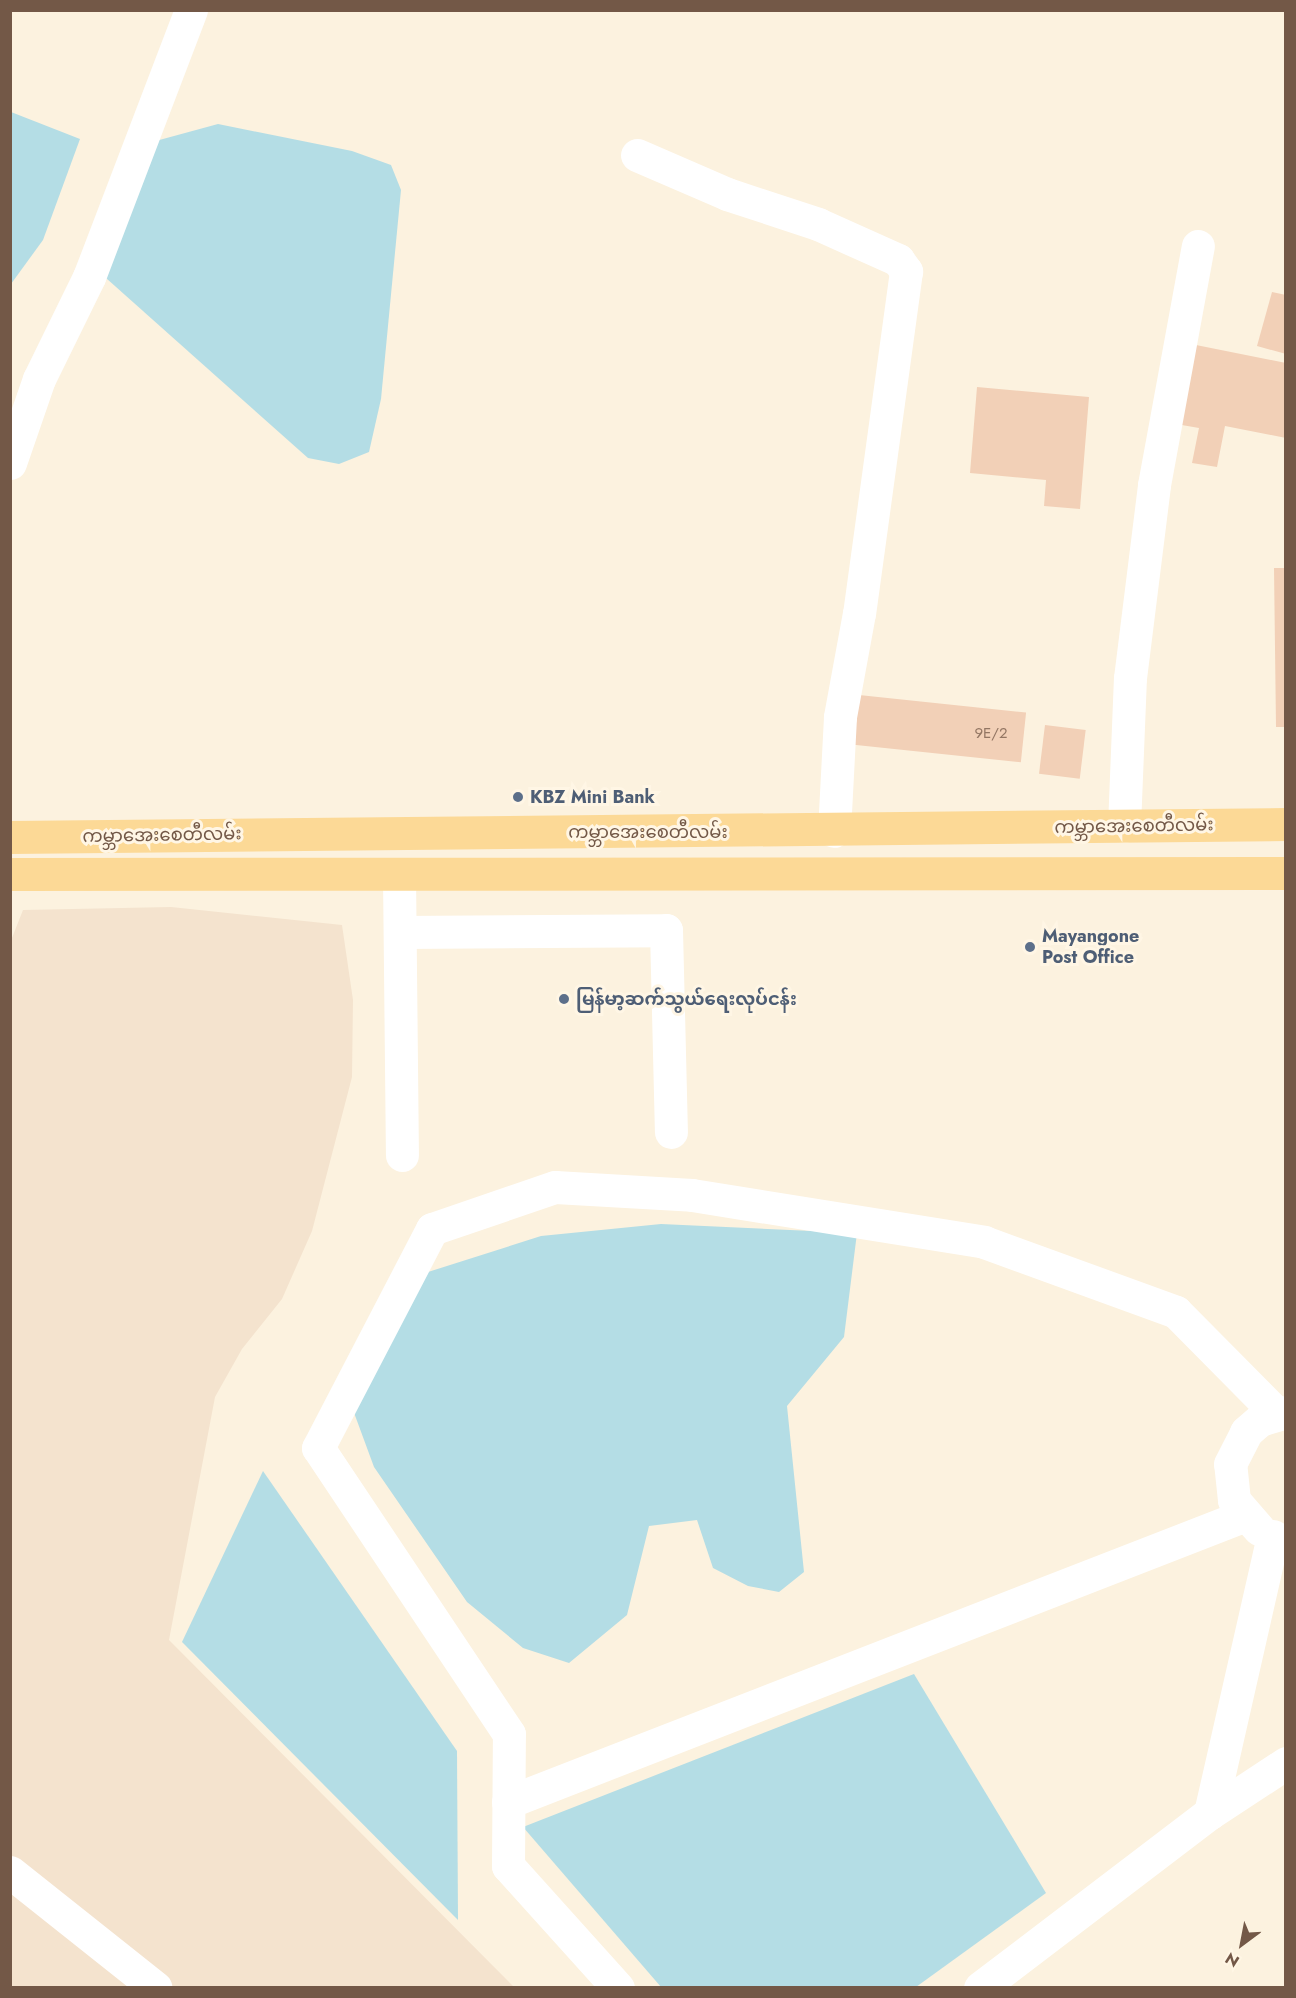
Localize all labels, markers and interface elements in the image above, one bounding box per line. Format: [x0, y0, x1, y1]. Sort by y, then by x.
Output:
house number: 9E/2 [974, 725, 1008, 743]
place label: KBZ Mini Bank [530, 786, 655, 808]
marker: KBZ Mini Bank [511, 790, 525, 804]
street label: ကမ္ဘာအေးစေတီလမ်း [1054, 814, 1214, 838]
street label: ကမ္ဘာအေးစေတီလမ်း [568, 821, 728, 843]
street label: ကမ္ဘာအေးစေတီလမ်း [82, 823, 242, 847]
place label: Mayangone Post Office [1042, 926, 1139, 968]
marker: Mayangone Post Office [1023, 940, 1037, 954]
place label: မြန်မာ့ဆက်သွယ်ရေးလုပ်ငန်း [576, 988, 797, 1010]
marker: မြန်မာ့ဆက်သွယ်ရေးလုပ်ငန်း [557, 992, 571, 1006]
north arrow [1212, 1914, 1272, 1974]
text: N [1221, 1947, 1244, 1973]

